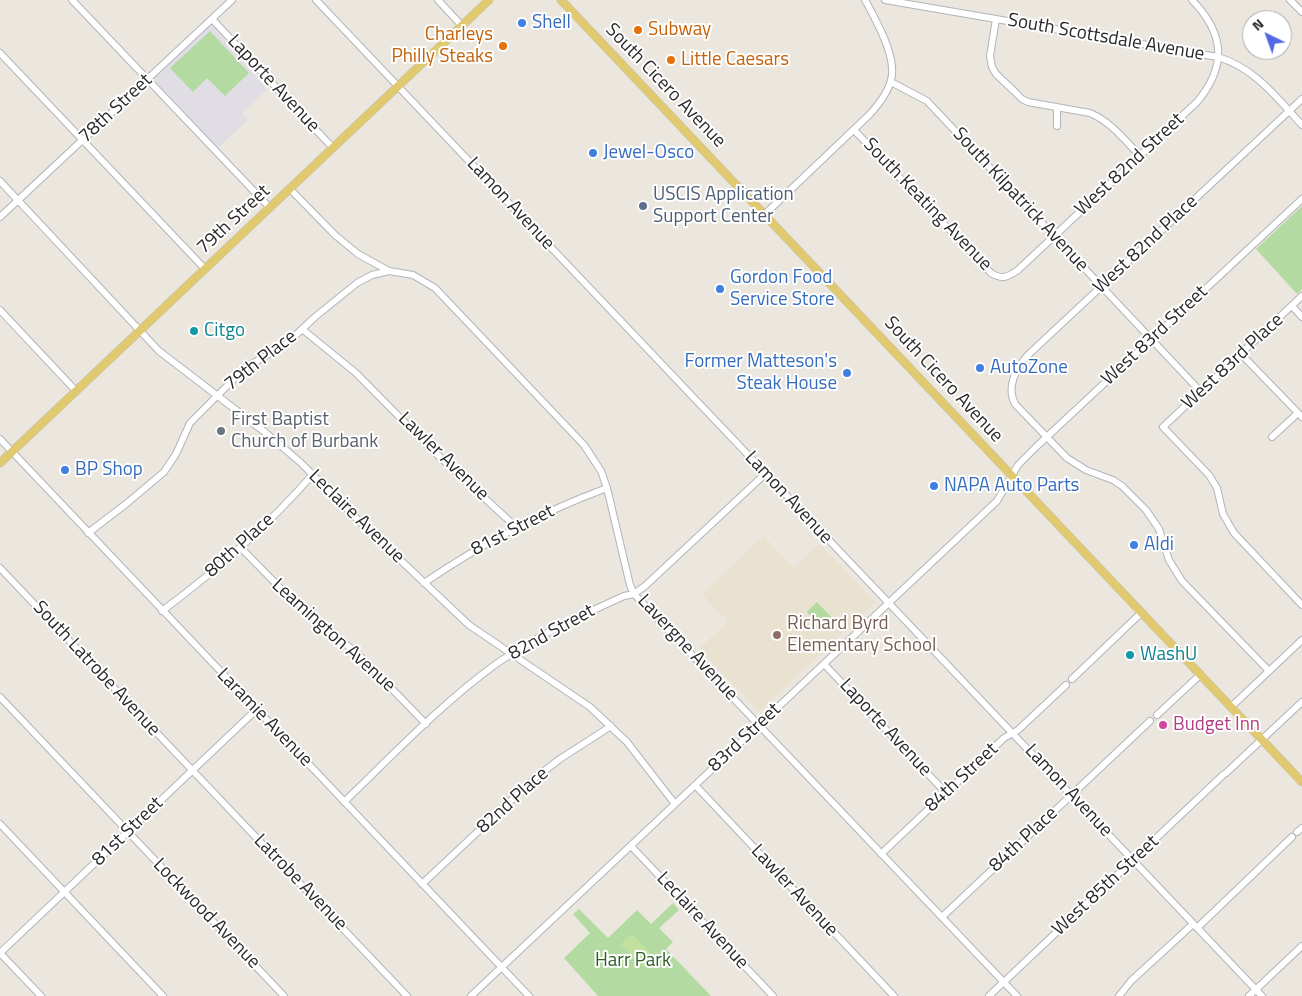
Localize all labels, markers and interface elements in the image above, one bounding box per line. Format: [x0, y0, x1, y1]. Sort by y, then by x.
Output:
street label: South Scottsdale Avenue [1006, 9, 1206, 67]
north arrow [1242, 10, 1292, 60]
place label: Shell [532, 12, 571, 34]
text: N [1247, 13, 1268, 35]
marker: Shell [516, 17, 528, 29]
street label: South Cicero Avenue [600, 19, 730, 153]
place label: Subway [648, 19, 711, 41]
place label: Charleys Philly Steaks [391, 24, 493, 68]
marker: Subway [632, 24, 644, 36]
street label: Laporte Avenue [222, 30, 324, 138]
marker: Charleys Philly Steaks [497, 40, 509, 52]
place label: Little Caesars [681, 49, 789, 71]
marker: Little Caesars [665, 54, 677, 66]
street label: 78th Street [75, 70, 157, 148]
street label: West 82nd Street [1071, 109, 1189, 221]
street label: South Kilpatrick Avenue [947, 123, 1093, 277]
street label: South Keating Avenue [858, 134, 996, 276]
place label: Jewel-Osco [603, 142, 694, 164]
marker: Jewel-Osco [587, 147, 599, 159]
street label: Lamon Avenue [461, 153, 559, 255]
street label: 79th Street [193, 181, 275, 259]
place label: USCIS Application Support Center [653, 184, 794, 228]
street label: West 82nd Place [1089, 191, 1203, 299]
marker: USCIS Application Support Center [637, 200, 649, 212]
place label: Gordon Food Service Store [730, 267, 835, 311]
street label: West 83rd Street [1097, 281, 1213, 391]
marker: Gordon Food Service Store [714, 283, 726, 295]
street label: West 83rd Place [1178, 309, 1288, 415]
street label: South Cicero Avenue [879, 312, 1007, 448]
place label: Citgo [204, 320, 245, 342]
marker: Citgo [188, 325, 200, 337]
street label: 79th Place [220, 326, 302, 396]
place label: Former Matteson's Steak House [685, 351, 837, 395]
place label: AutoZone [990, 357, 1068, 379]
marker: AutoZone [974, 362, 986, 374]
marker: Former Matteson's Steak House [841, 367, 853, 379]
street label: Lawler Avenue [393, 408, 493, 506]
place label: First Baptist Church of Burbank [231, 409, 378, 453]
marker: First Baptist Church of Burbank [215, 425, 227, 437]
street label: Lamon Avenue [739, 447, 837, 549]
place label: BP Shop [75, 459, 143, 481]
marker: BP Shop [59, 464, 71, 476]
street label: Leclaire Avenue [303, 466, 409, 568]
place label: NAPA Auto Parts [944, 475, 1079, 497]
marker: NAPA Auto Parts [928, 480, 940, 492]
street label: 81st Street [468, 500, 558, 562]
street label: 80th Place [201, 509, 279, 583]
place label: Aldi [1144, 534, 1174, 556]
marker: Aldi [1128, 539, 1140, 551]
street label: Leamington Avenue [266, 574, 400, 698]
street label: Lavergne Avenue [632, 590, 742, 706]
street label: South Latrobe Avenue [28, 597, 164, 741]
street label: 82nd Street [505, 600, 599, 666]
place label: Richard Byrd Elementary School [787, 613, 936, 657]
marker: Richard Byrd Elementary School [771, 629, 783, 641]
place label: WashU [1140, 644, 1197, 666]
marker: WashU [1124, 649, 1136, 661]
street label: Laramie Avenue [211, 664, 317, 772]
street label: Laporte Avenue [834, 674, 936, 782]
street label: 83rd Street [704, 699, 786, 777]
place label: Budget Inn [1173, 714, 1260, 736]
marker: Budget Inn [1157, 719, 1169, 731]
street label: 84th Street [921, 739, 1003, 817]
street label: Lamon Avenue [1019, 740, 1117, 842]
street label: 82nd Place [472, 763, 554, 839]
street label: 81st Street [88, 793, 168, 871]
street label: 84th Place [985, 803, 1063, 877]
street label: Latrobe Avenue [248, 830, 352, 936]
street label: West 85th Street [1048, 831, 1164, 941]
street label: Lawler Avenue [746, 840, 842, 942]
street label: Lockwood Avenue [148, 854, 264, 974]
street label: Leclaire Avenue [651, 868, 753, 974]
park label: Harr Park [595, 950, 671, 972]

